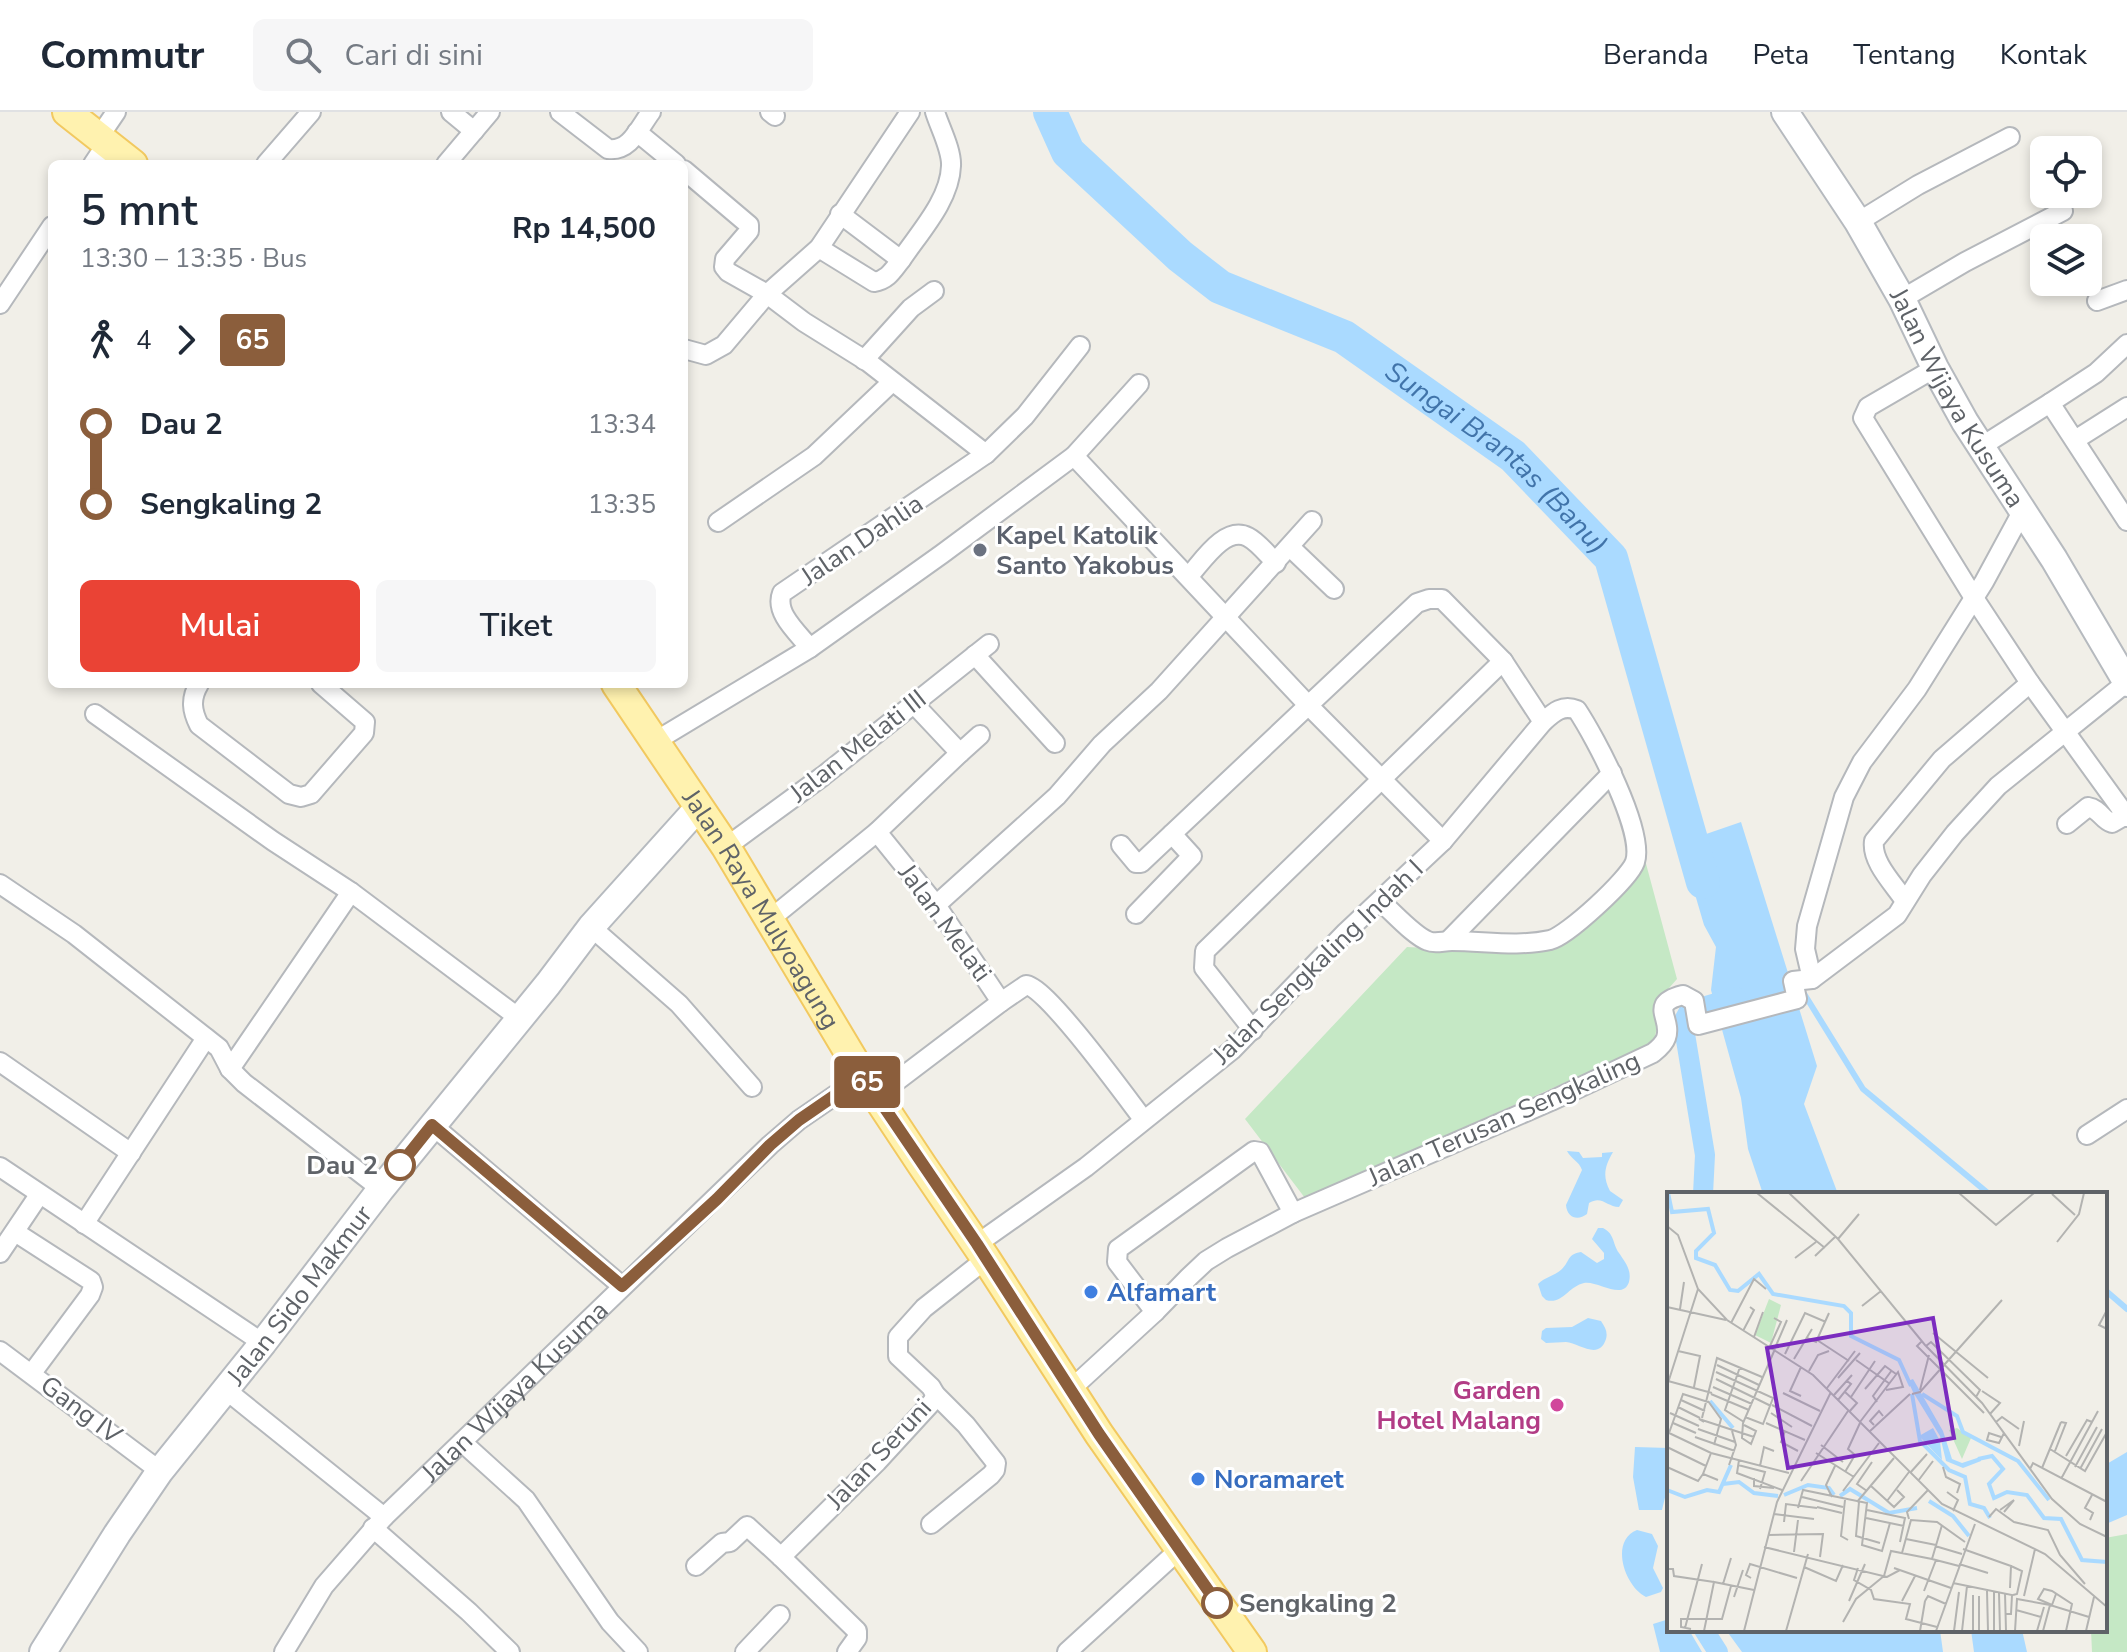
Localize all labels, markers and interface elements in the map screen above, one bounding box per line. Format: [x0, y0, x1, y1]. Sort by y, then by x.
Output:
search box [253, 19, 813, 91]
text: Commutr [40, 30, 205, 81]
icon: search [281, 33, 325, 77]
text: Cari di sini [345, 35, 483, 76]
text: Beranda [1603, 36, 1709, 74]
text: Peta [1753, 36, 1809, 74]
text: Tentang [1853, 36, 1956, 74]
text: Kontak [2000, 36, 2087, 74]
map controls [2030, 136, 2102, 296]
button: locate [2030, 136, 2102, 208]
text: 5 mnt [80, 181, 197, 241]
text: Rp 14,500 [512, 208, 656, 249]
button: layers [2030, 224, 2102, 296]
text: 13:30 – 13:35 · Bus [80, 241, 307, 276]
street label: Jalan Wijaya Kusuma [1881, 281, 2033, 514]
icon: walk [80, 318, 124, 362]
icon: forward [164, 318, 208, 362]
text: 65 [236, 321, 269, 359]
text: 4 [136, 323, 152, 358]
water label: Sungai Brantas (Banu) [1377, 353, 1616, 562]
text: Dau 2 [140, 404, 223, 445]
text: 13:34 [588, 407, 656, 442]
text: Sengkaling 2 [140, 484, 322, 525]
street label: Jalan Dahlia [793, 486, 930, 594]
text: 13:35 [588, 487, 656, 522]
place label: Kapel Katolik Santo Yakobus [996, 518, 1174, 583]
marker: Kapel Katolik Santo Yakobus [971, 541, 989, 559]
button: Mulai [80, 580, 360, 672]
button: Tiket [376, 580, 656, 672]
street label: Jalan Melati III [782, 682, 934, 811]
street label: Jalan Raya Mulyoagung [674, 781, 848, 1035]
street label: Jalan Sengkaling Indah I [1204, 852, 1431, 1073]
street label: Jalan Melati [890, 856, 1000, 989]
street label: Jalan Terusan Sengkaling [1361, 1043, 1646, 1195]
line badge: 65 [831, 1056, 903, 1108]
text: 65 [850, 1063, 884, 1101]
place label: Dau 2 [306, 1148, 378, 1183]
marker: Dau 2 [385, 1150, 415, 1180]
inset map [1667, 1192, 2107, 1632]
street label: Jalan Sido Makmur [218, 1197, 380, 1393]
place label: Alfamart [1107, 1275, 1217, 1310]
marker: Alfamart [1082, 1283, 1100, 1301]
street label: Jalan Wijaya Kusuma [413, 1293, 616, 1490]
street label: Gang IV [33, 1368, 129, 1452]
place label: Garden Hotel Malang [1377, 1373, 1541, 1438]
street label: Jalan Seruni [818, 1391, 939, 1518]
marker: Garden Hotel Malang [1548, 1396, 1566, 1414]
place label: Noramaret [1214, 1462, 1345, 1497]
marker: Noramaret [1189, 1470, 1207, 1488]
place label: Sengkaling 2 [1239, 1586, 1397, 1621]
marker: Sengkaling 2 [1202, 1588, 1232, 1618]

